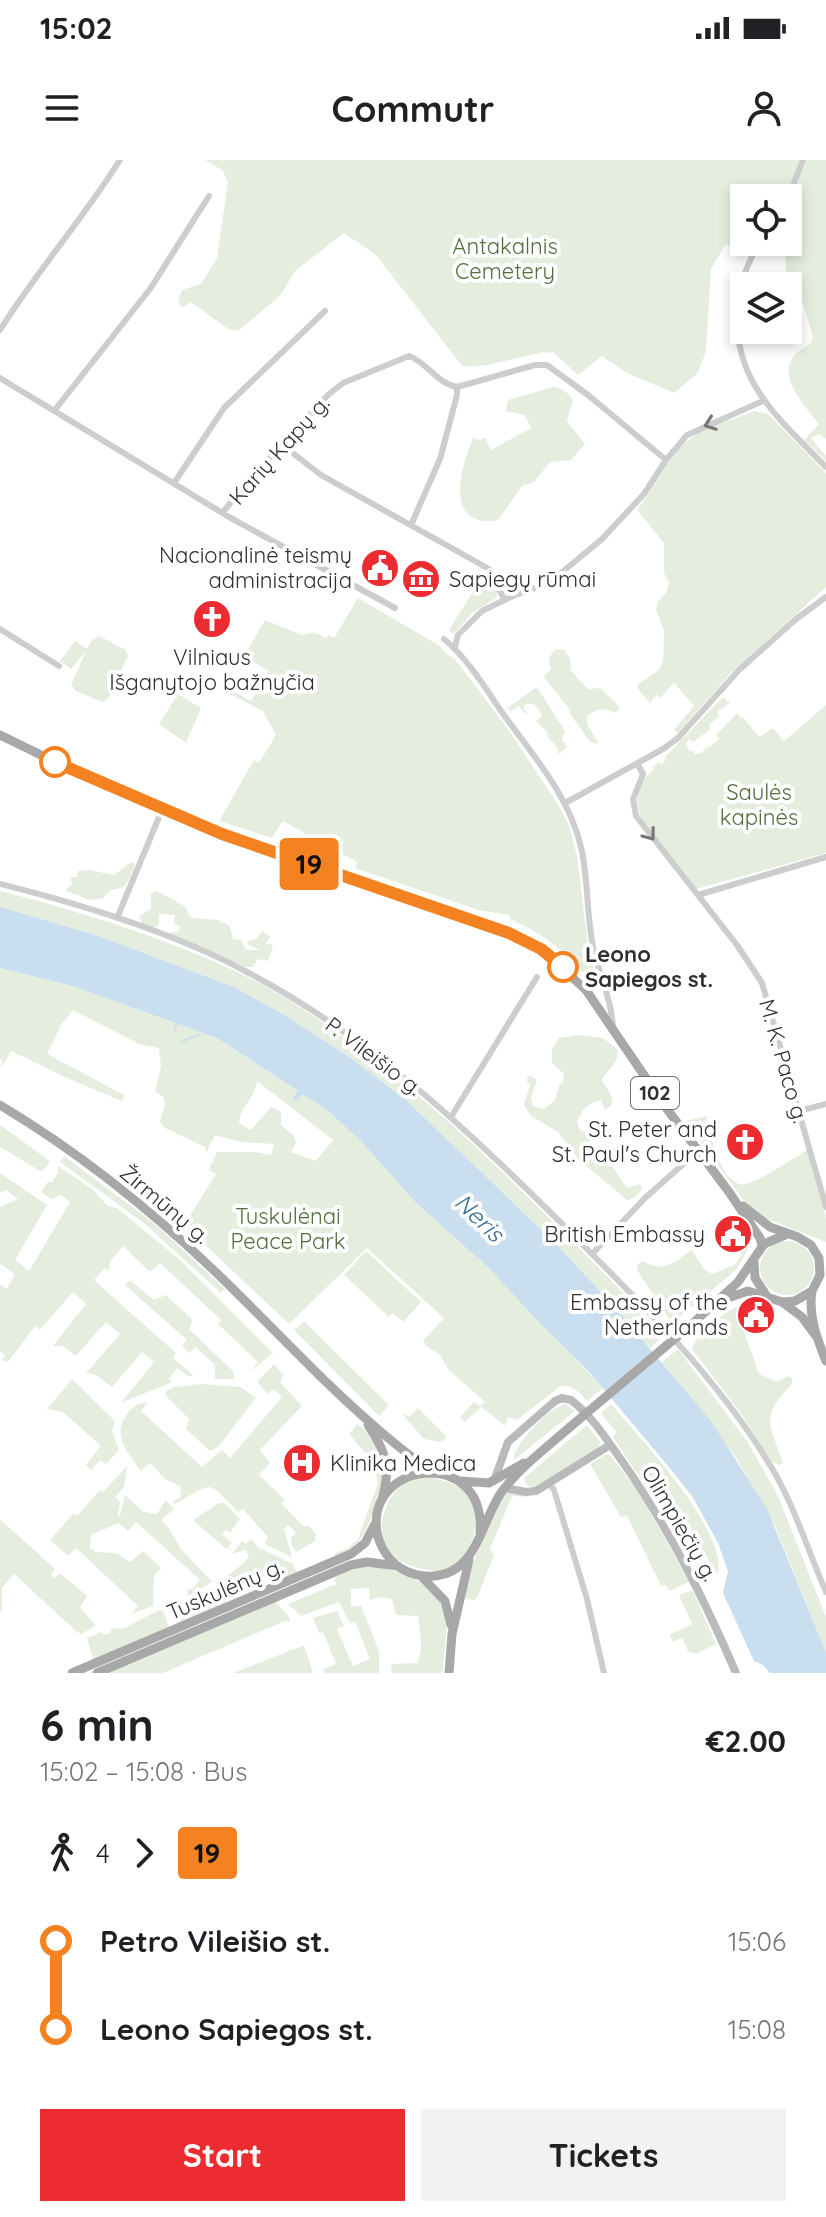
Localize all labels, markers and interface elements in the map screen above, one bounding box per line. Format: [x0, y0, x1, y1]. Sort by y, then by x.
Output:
text: 15:02 [40, 9, 113, 47]
icon: menu [40, 86, 84, 130]
text: Commutr [332, 86, 494, 131]
icon: person [742, 86, 786, 130]
map controls [730, 184, 802, 344]
button: locate [730, 184, 802, 256]
park label: Antakalnis Cemetery [452, 232, 558, 285]
button: layers [730, 272, 802, 344]
street label: Karių Kapų g. [223, 389, 335, 511]
one-way arrow [704, 414, 718, 430]
place label: Nacionalinė teismų administracija [159, 541, 352, 594]
public building icon: Nacionalinė teismų administracija [359, 547, 401, 589]
museum icon: Sapiegų rūmai [400, 558, 442, 600]
place label: Sapiegų rūmai [449, 565, 596, 593]
church icon: Vilniaus Išganytojo bažnyčia [191, 598, 233, 640]
place label: Vilniaus Išganytojo bažnyčia [109, 643, 315, 696]
unlabelled marker [40, 747, 70, 777]
park label: Saulės kapinės [720, 778, 798, 831]
one-way arrow [640, 826, 654, 841]
line badge: 19 [273, 838, 345, 890]
text: 19 [296, 846, 322, 881]
place label: Leono Sapiegos st. [585, 940, 713, 993]
marker: Leono Sapiegos st. [548, 952, 578, 982]
street label: M. K. Paco g. [753, 996, 815, 1126]
street label: P. Vileišio g. [320, 1010, 428, 1102]
road number: 102 [631, 1077, 679, 1109]
place label: St. Peter and St. Paul's Church [552, 1115, 717, 1168]
church icon: St. Peter and St. Paul's Church [724, 1121, 766, 1163]
street label: Žirmūnų g. [114, 1158, 216, 1250]
water label: Neris [449, 1187, 512, 1249]
park label: Tuskulėnai Peace Park [230, 1202, 346, 1255]
public building icon: British Embassy [712, 1213, 754, 1255]
place label: British Embassy [544, 1220, 705, 1248]
place label: Embassy of the Netherlands [570, 1288, 728, 1341]
public building icon: Embassy of the Netherlands [735, 1294, 777, 1336]
hospital icon: Klinika Medica [281, 1442, 323, 1484]
place label: Klinika Medica [330, 1449, 476, 1477]
street label: Olimpiečių g. [636, 1460, 724, 1586]
street label: Tuskulėnų g. [163, 1552, 287, 1626]
text: 6 min [40, 1697, 154, 1752]
text: €2.00 [706, 1722, 786, 1760]
text: 15:02 – 15:08 · Bus [40, 1755, 247, 1788]
icon: walk [40, 1831, 84, 1875]
icon: forward [122, 1831, 166, 1875]
text: 19 [194, 1835, 221, 1870]
text: 4 [96, 1837, 110, 1870]
text: Petro Vileišio st. [100, 1922, 330, 1960]
text: 15:06 [728, 1925, 786, 1958]
text: Leono Sapiegos st. [100, 2010, 373, 2048]
text: 15:08 [728, 2013, 786, 2046]
button: Start [40, 2109, 405, 2201]
button: Tickets [421, 2109, 786, 2201]

